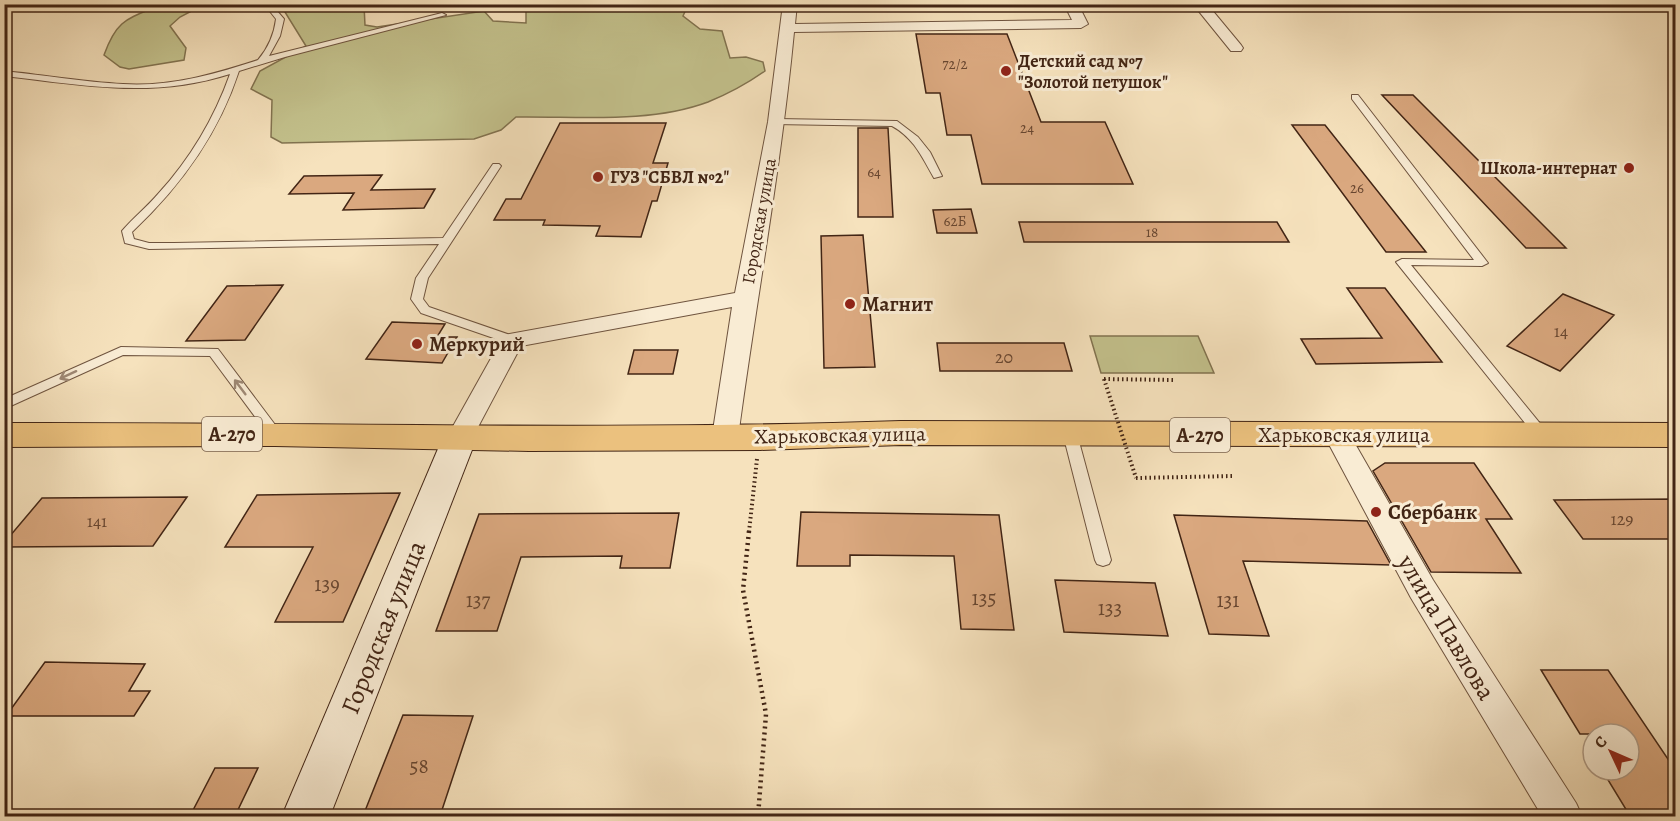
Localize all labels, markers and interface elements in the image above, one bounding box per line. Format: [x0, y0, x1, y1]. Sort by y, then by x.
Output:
place label: Детский сад №7 "Золотой петушок" [1018, 49, 1168, 94]
house number: 72/2 [942, 54, 968, 74]
marker: Детский сад №7 "Золотой петушок" [999, 64, 1013, 78]
house number: 24 [1020, 118, 1034, 138]
street label: Городская улица [736, 155, 782, 286]
place label: Школа-интернат [1480, 156, 1617, 180]
marker: Школа-интернат [1622, 161, 1636, 175]
house number: 64 [867, 162, 881, 182]
place label: ГУЗ "СБВЛ №2" [610, 165, 729, 189]
marker: ГУЗ "СБВЛ №2" [591, 170, 605, 184]
house number: 26 [1350, 178, 1364, 198]
house number: 62Б [944, 211, 967, 231]
house number: 18 [1146, 222, 1158, 242]
place label: Магнит [862, 290, 933, 318]
marker: Магнит [843, 297, 857, 311]
house number: 14 [1554, 319, 1568, 343]
place label: Меркурий [429, 330, 525, 358]
marker: Меркурий [410, 337, 424, 351]
house number: 20 [995, 345, 1013, 369]
one-way arrow [59, 370, 77, 382]
one-way arrow [234, 380, 246, 396]
road number: А-270 [202, 417, 262, 451]
road number: А-270 [1170, 418, 1230, 452]
street label: Харьковская улица [754, 419, 926, 450]
street label: Харьковская улица [1258, 421, 1430, 449]
place label: Сбербанк [1388, 498, 1477, 526]
marker: Сбербанк [1369, 505, 1383, 519]
house number: 129 [1611, 507, 1633, 531]
house number: 141 [87, 509, 107, 533]
street label: Городская улица [333, 535, 434, 719]
street label: улица Павлова [1389, 547, 1504, 707]
house number: 139 [314, 570, 340, 598]
house number: 135 [972, 584, 996, 612]
house number: 137 [466, 586, 491, 614]
house number: 131 [1216, 586, 1240, 614]
house number: 133 [1098, 594, 1122, 622]
north arrow [1581, 722, 1641, 782]
text: С [1590, 731, 1612, 753]
house number: 58 [409, 752, 429, 780]

